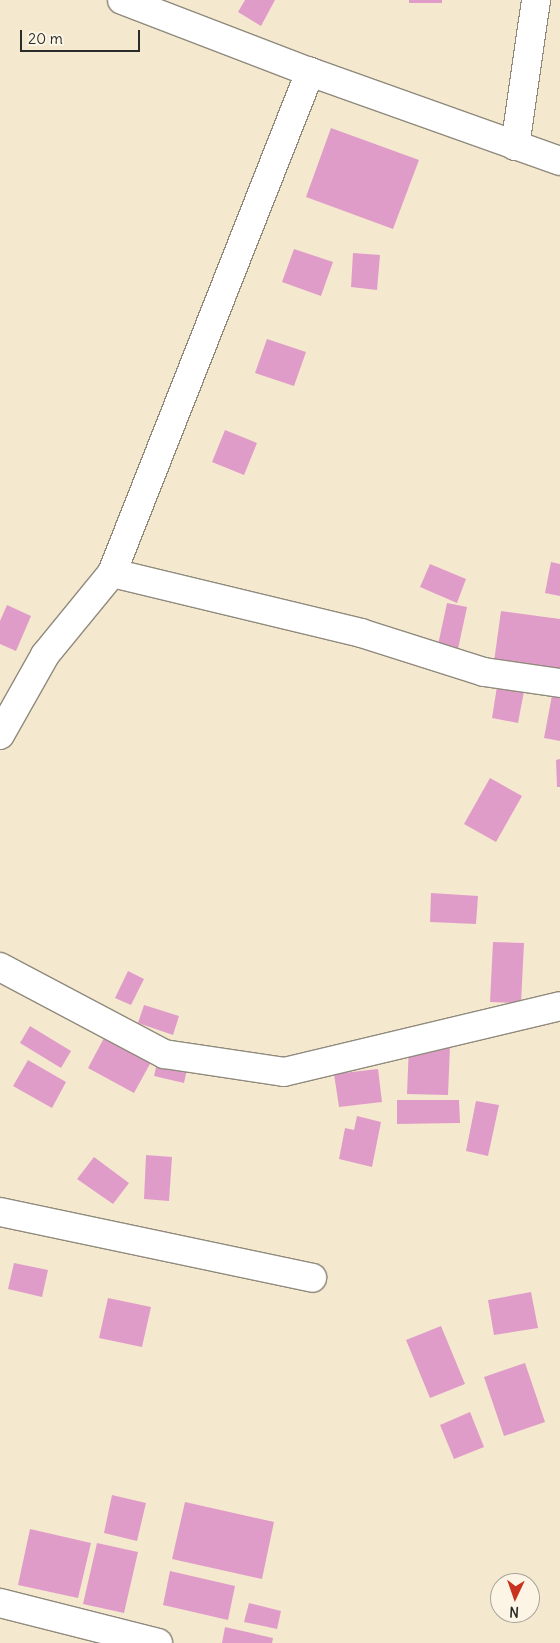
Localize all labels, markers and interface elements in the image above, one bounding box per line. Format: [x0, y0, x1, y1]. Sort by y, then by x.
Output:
scale bar [22, 20, 142, 52]
text: 20 m [28, 29, 63, 48]
north arrow [490, 1573, 540, 1623]
text: N [509, 1603, 520, 1621]

